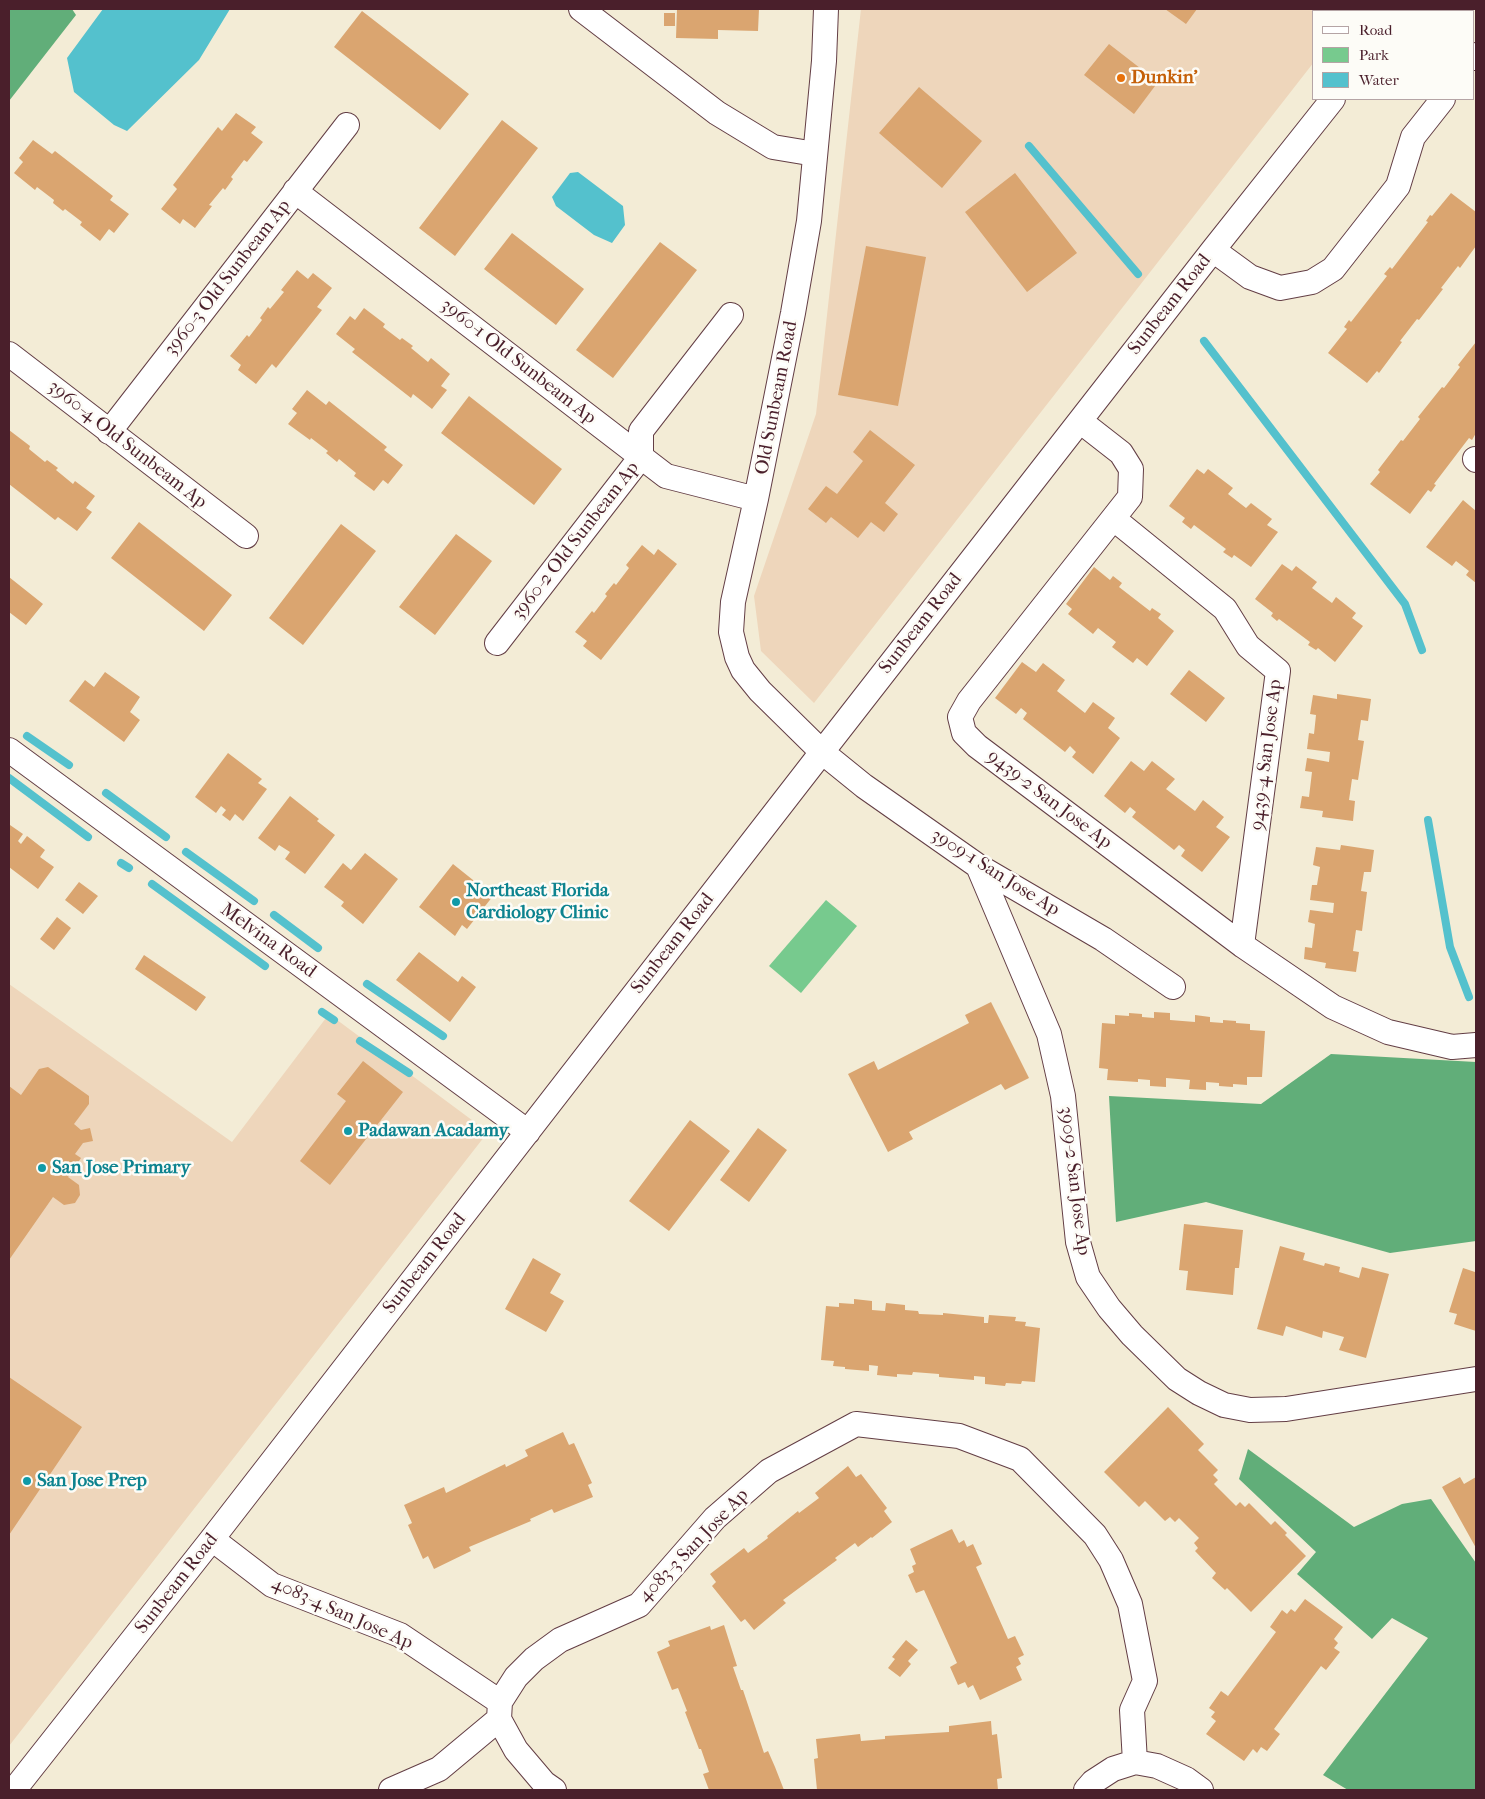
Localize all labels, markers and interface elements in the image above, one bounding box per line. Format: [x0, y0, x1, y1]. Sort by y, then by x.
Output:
legend [1312, 10, 1475, 100]
text: Road [1359, 21, 1392, 39]
text: Park [1359, 46, 1389, 64]
place label: Dunkin' [1131, 67, 1198, 89]
text: Water [1359, 71, 1399, 89]
marker: Dunkin' [1115, 72, 1127, 84]
street label: 3960-3 Old Sunbeam Ap [160, 195, 296, 361]
street label: Sunbeam Road [1124, 250, 1216, 360]
street label: 3960-1 Old Sunbeam Ap [436, 294, 600, 430]
street label: Old Sunbeam Road [751, 319, 803, 477]
street label: 3960-4 Old Sunbeam Ap [43, 376, 211, 514]
street label: 3960-2 Old Sunbeam Ap [507, 458, 645, 624]
street label: Sunbeam Road [875, 569, 967, 679]
street label: 9439-4 San Jose Ap [1246, 678, 1288, 832]
street label: 9439-2 San Jose Ap [982, 746, 1116, 854]
street label: 3909-1 San Jose Ap [927, 824, 1063, 922]
place label: Northeast Florida Cardiology Clinic [466, 880, 609, 924]
street label: Sunbeam Road [627, 889, 719, 999]
marker: Northeast Florida Cardiology Clinic [450, 896, 462, 908]
street label: Melvina Road [216, 899, 320, 983]
street label: 3909-2 San Jose Ap [1054, 1105, 1094, 1257]
place label: Padawan Acadamy [358, 1120, 509, 1142]
marker: Padawan Acadamy [342, 1125, 354, 1137]
place label: San Jose Primary [52, 1157, 191, 1179]
marker: San Jose Primary [36, 1162, 48, 1174]
street label: Sunbeam Road [379, 1209, 471, 1319]
place label: San Jose Prep [37, 1470, 147, 1492]
marker: San Jose Prep [21, 1475, 33, 1487]
street label: 4083-3 San Jose Ap [634, 1484, 754, 1608]
street label: Sunbeam Road [131, 1529, 223, 1639]
street label: 4083-4 San Jose Ap [268, 1573, 416, 1655]

